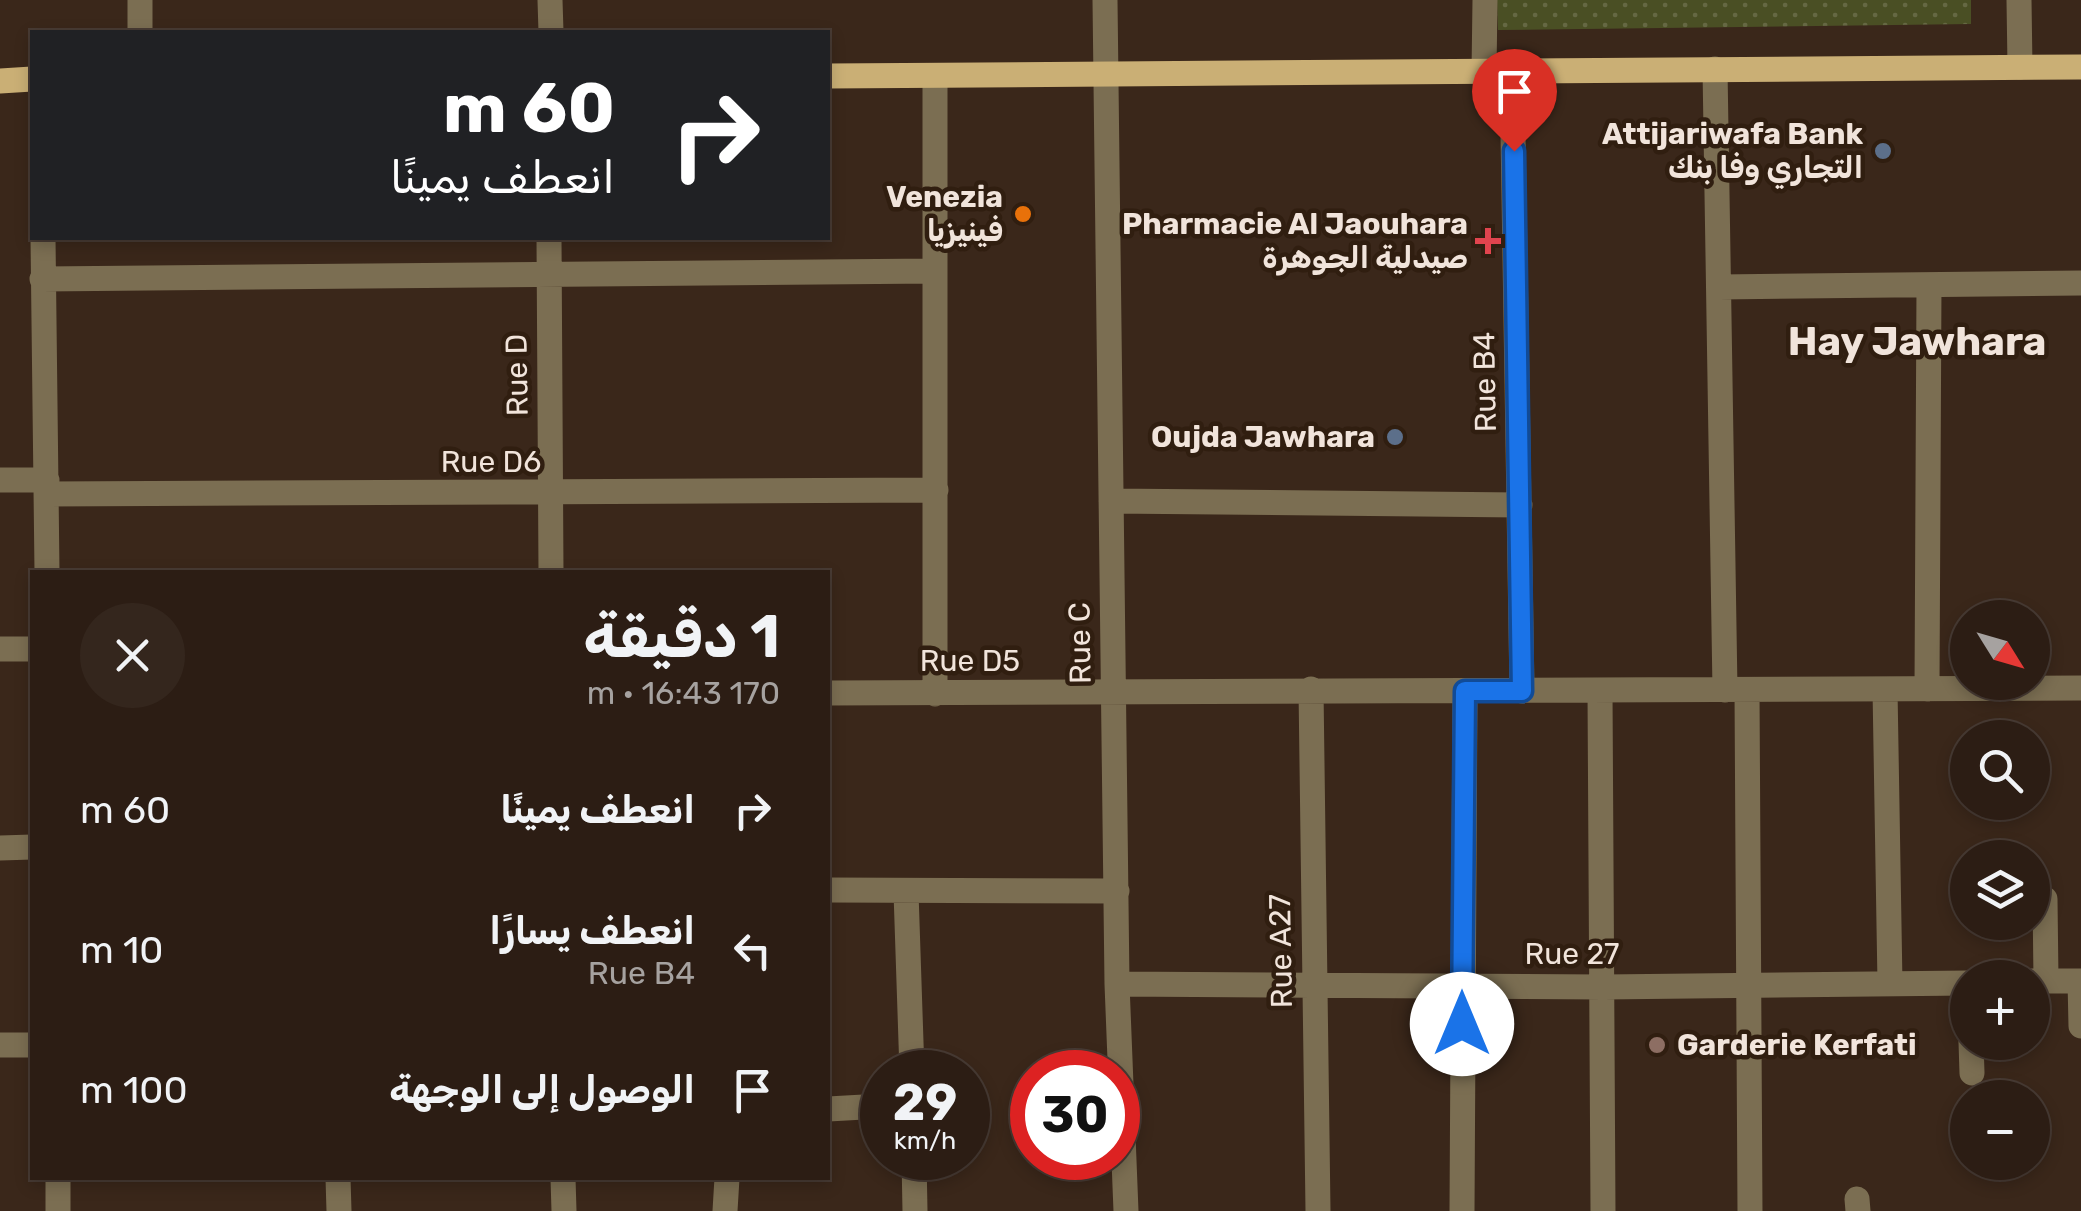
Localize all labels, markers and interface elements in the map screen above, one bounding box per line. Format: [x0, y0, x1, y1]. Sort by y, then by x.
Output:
pin [1472, 49, 1557, 152]
icon: arrive [1487, 64, 1542, 119]
text: 60 m [443, 67, 615, 150]
icon: right [650, 70, 780, 200]
place label: Attijariwafa Bank التجاري وفا بنك [1602, 116, 1863, 189]
marker: Attijariwafa Bank التجاري وفا بنك [1872, 140, 1894, 162]
text: انعطف يمينًا [390, 151, 615, 204]
place label: Venezia فينيزيا [886, 179, 1003, 249]
marker: Venezia فينيزيا [1012, 203, 1034, 225]
place label: Pharmacie Al Jaouhara صيدلية الجوهرة [1122, 206, 1468, 276]
marker: Pharmacie Al Jaouhara صيدلية الجوهرة [1477, 230, 1499, 252]
district label: Hay Jawhara [1788, 318, 2046, 365]
street label: Rue B4 [1466, 331, 1504, 433]
street label: Rue D [498, 333, 536, 417]
place label: Oujda Jawhara [1151, 419, 1375, 455]
marker: Oujda Jawhara [1384, 426, 1406, 448]
street label: Rue D6 [441, 444, 541, 480]
north arrow [1950, 600, 2050, 700]
map controls [1950, 600, 2050, 1180]
text: 1 دقيقة [583, 601, 780, 672]
street label: Rue C [1061, 602, 1099, 684]
button: close [80, 603, 185, 708]
street label: Rue D5 [920, 643, 1020, 679]
text: 170 m · 16:43 [587, 674, 780, 712]
button: search [1950, 720, 2050, 820]
icon: right [725, 783, 780, 838]
text: 60 m [80, 787, 170, 833]
text: انعطف يمينًا [500, 787, 695, 833]
button: layers [1950, 840, 2050, 940]
street label: Rue A27 [1262, 894, 1300, 1008]
text: انعطف يسارًا [489, 908, 695, 954]
icon: left [725, 923, 780, 978]
text: 10 m [80, 927, 164, 973]
street label: Rue 27 [1525, 936, 1619, 972]
text: Rue B4 [588, 954, 695, 992]
button: + [1950, 960, 2050, 1060]
position arrow [1410, 972, 1514, 1076]
place label: Garderie Kerfati [1677, 1027, 1917, 1063]
marker: Garderie Kerfati [1646, 1034, 1668, 1056]
speed limit sign: 30 [1010, 1050, 1140, 1180]
icon: arrive [725, 1063, 780, 1118]
text: 100 m [80, 1067, 188, 1113]
text: الوصول إلى الوجهة [389, 1067, 695, 1113]
text: 29 [893, 1073, 957, 1133]
button: − [1950, 1080, 2050, 1180]
text: km/h [894, 1126, 956, 1155]

